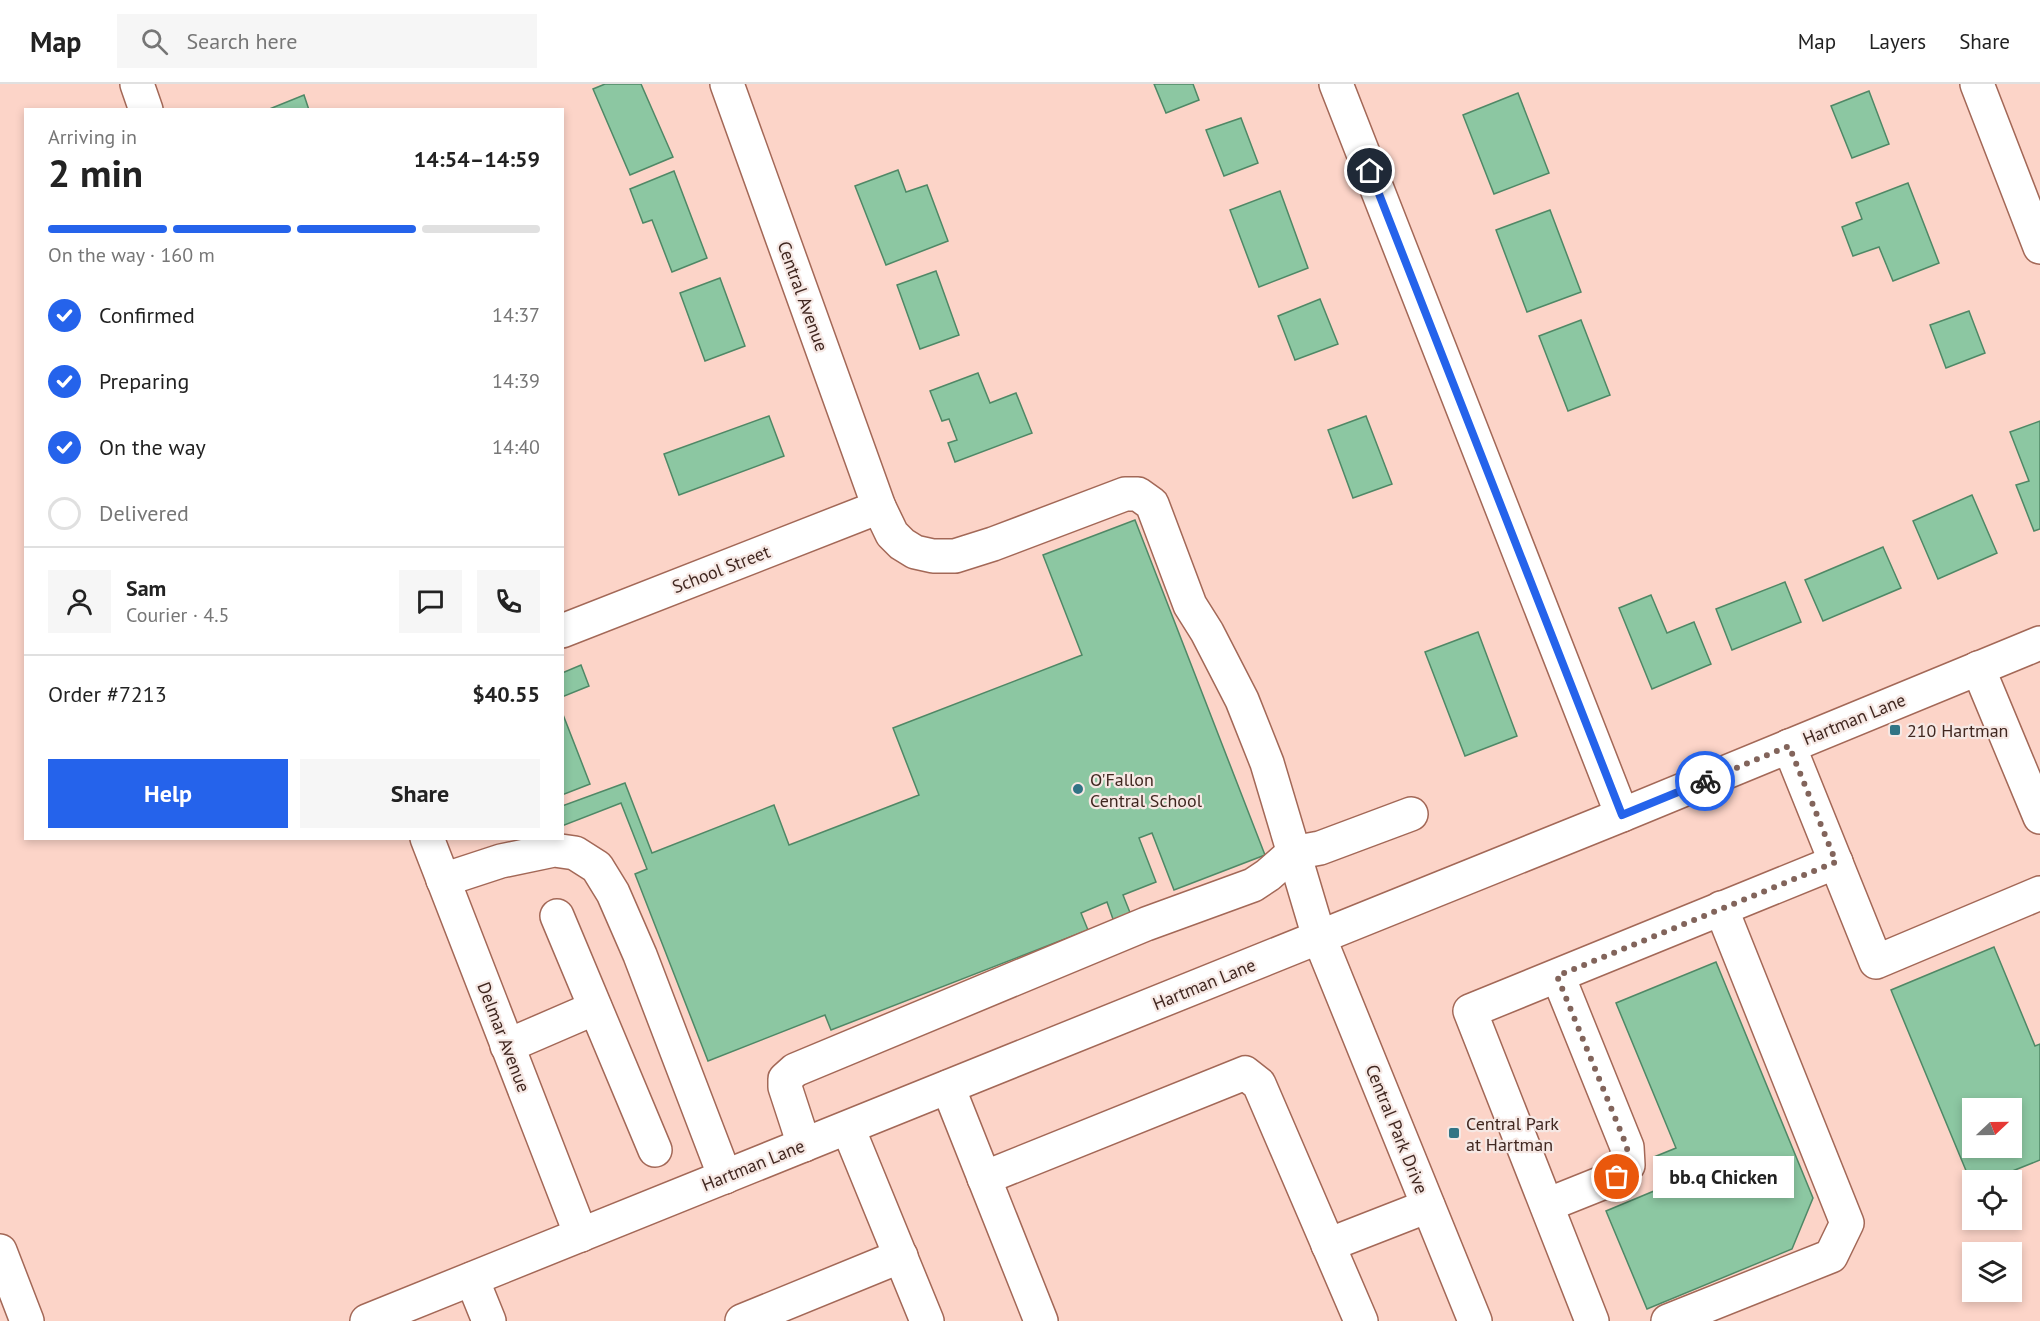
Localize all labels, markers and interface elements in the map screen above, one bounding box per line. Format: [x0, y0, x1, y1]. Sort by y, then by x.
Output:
search box [117, 14, 537, 68]
text: Map [30, 23, 81, 60]
icon: search [138, 25, 171, 58]
text: Search here [186, 27, 297, 55]
text: Map [1798, 28, 1836, 55]
text: Layers [1869, 28, 1926, 55]
text: Share [1959, 28, 2010, 55]
text: Arriving in [48, 124, 137, 150]
text: 14:54–14:59 [414, 145, 540, 173]
pin [1344, 145, 1395, 196]
text: 2 min [48, 147, 143, 198]
icon: home [1353, 154, 1386, 187]
street label: Central Avenue [772, 238, 834, 354]
text: On the way · 160 m [48, 242, 215, 268]
icon: check [48, 299, 81, 332]
text: Confirmed [99, 301, 195, 329]
text: 14:37 [492, 302, 540, 328]
icon: check [48, 365, 81, 398]
text: Preparing [99, 367, 189, 395]
text: 14:39 [492, 368, 540, 394]
icon: check [48, 431, 81, 464]
text: On the way [99, 433, 206, 461]
text: 14:40 [492, 434, 540, 460]
text: Delivered [99, 499, 189, 527]
street label: School Street [669, 540, 773, 598]
button: person [48, 570, 111, 633]
button: chat [399, 570, 462, 633]
button: phone [477, 570, 540, 633]
text: Sam [126, 574, 166, 602]
text: Courier · 4.5 [126, 602, 229, 628]
text: Order #7213 [48, 680, 167, 708]
text: $40.55 [472, 680, 540, 708]
street label: Hartman Lane [1799, 688, 1909, 750]
place label: 210 Hartman [1907, 719, 2008, 742]
marker: 210 Hartman [1888, 723, 1902, 737]
courier [1675, 751, 1735, 811]
button: Help [48, 759, 288, 828]
button: Share [300, 759, 540, 828]
icon: bike [1689, 765, 1722, 798]
place label: O'Fallon Central School [1090, 768, 1203, 812]
marker: O'Fallon Central School [1071, 782, 1085, 796]
street label: Hartman Lane [1149, 953, 1259, 1015]
street label: Delmar Avenue [472, 979, 536, 1095]
street label: Central Park Drive [1361, 1061, 1433, 1197]
north arrow [1962, 1098, 2022, 1158]
map controls [1962, 1098, 2022, 1302]
place label: Central Park at Hartman [1466, 1112, 1559, 1156]
marker: Central Park at Hartman [1447, 1126, 1461, 1140]
street label: Hartman Lane [698, 1134, 808, 1196]
pin [1591, 1151, 1642, 1202]
callout: bb.q Chicken [1653, 1156, 1794, 1198]
icon: bag [1600, 1160, 1633, 1193]
text: bb.q Chicken [1669, 1164, 1778, 1190]
button: locate [1962, 1170, 2022, 1230]
button: layers [1962, 1242, 2022, 1302]

